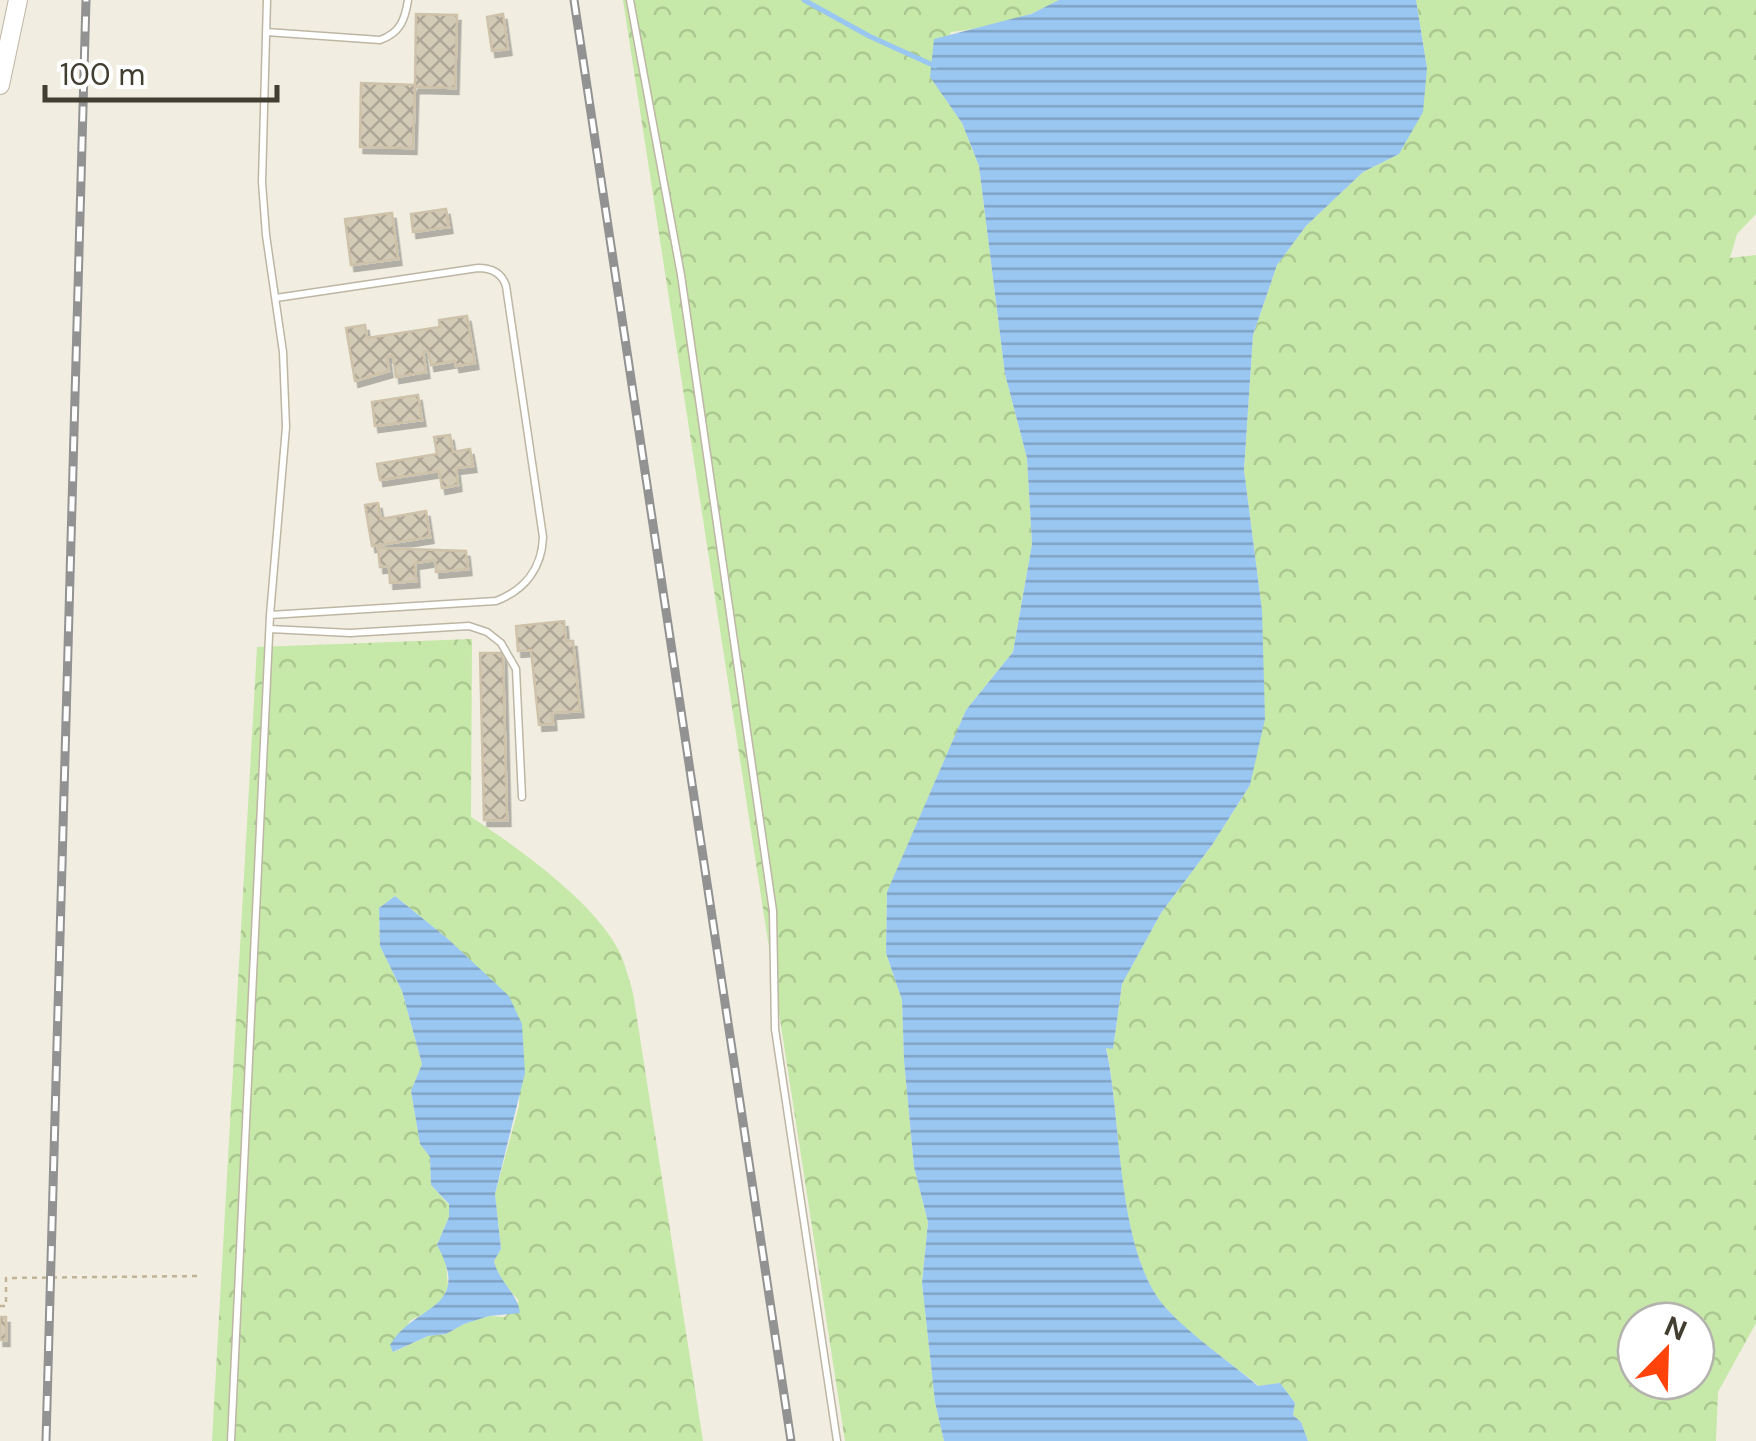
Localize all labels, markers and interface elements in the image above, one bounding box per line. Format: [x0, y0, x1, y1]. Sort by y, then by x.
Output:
scale bar [45, 40, 278, 102]
text: 100 m [60, 55, 145, 94]
north arrow [1616, 1301, 1716, 1401]
text: N [1659, 1307, 1692, 1349]

